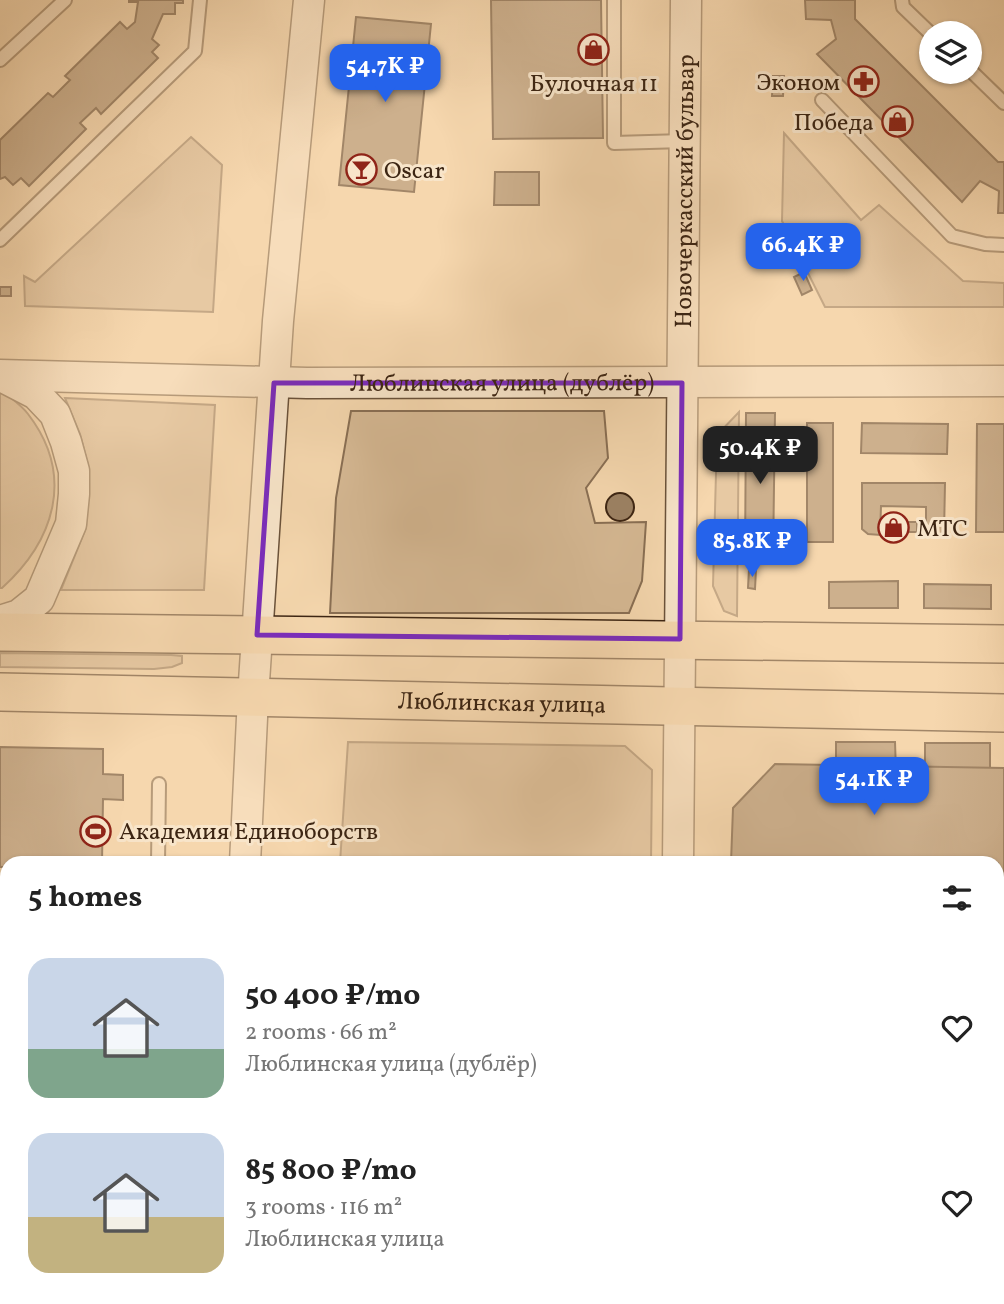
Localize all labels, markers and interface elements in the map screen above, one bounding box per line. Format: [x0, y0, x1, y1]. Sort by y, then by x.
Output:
map controls [919, 21, 982, 84]
button: layers [919, 21, 982, 84]
shop icon: Булочная 11 [577, 32, 611, 66]
pin: 54.7K ₽ [320, 44, 450, 104]
text: 54.7K ₽ [346, 51, 424, 83]
street label: Новочеркасский бульвар [668, 54, 704, 328]
pharmacy icon: Эконом [846, 65, 880, 99]
place label: Эконом [757, 67, 840, 101]
place label: Булочная 11 [530, 68, 658, 102]
shop icon: Победа [880, 105, 914, 139]
place label: Победа [794, 107, 874, 141]
bar icon: Oscar [344, 153, 378, 187]
place label: Oscar [384, 155, 445, 189]
pin: 66.4K ₽ [738, 224, 868, 283]
text: 66.4K ₽ [762, 230, 844, 262]
street label: Люблинская улица (дублёр) [350, 367, 654, 402]
pin: 50.4K ₽ [695, 426, 825, 486]
text: 50.4K ₽ [719, 433, 801, 465]
shop icon: МТС [877, 511, 911, 545]
place label: МТС [917, 513, 968, 547]
pin: 85.8K ₽ [687, 520, 817, 579]
text: 85.8K ₽ [712, 526, 792, 558]
street label: Люблинская улица [397, 685, 606, 724]
pin: 54.1K ₽ [809, 758, 939, 817]
text: 54.1K ₽ [835, 764, 913, 796]
sports icon: Академия Единоборств [79, 814, 113, 848]
place label: Академия Единоборств [119, 816, 378, 850]
text: 5 homes [28, 877, 142, 919]
icon: filters [938, 879, 976, 917]
text: 50 400 ₽/mo [245, 975, 420, 1017]
icon: home [84, 986, 168, 1070]
icon: heart [938, 1009, 976, 1047]
text: 2 rooms · 66 m² [245, 1017, 397, 1049]
text: Люблинская улица (дублёр) [245, 1049, 537, 1081]
text: 85 800 ₽/mo [245, 1150, 417, 1192]
icon: home [84, 1161, 168, 1245]
icon: heart [938, 1184, 976, 1222]
text: 3 rooms · 116 m² [245, 1192, 402, 1224]
text: Люблинская улица [245, 1224, 445, 1256]

